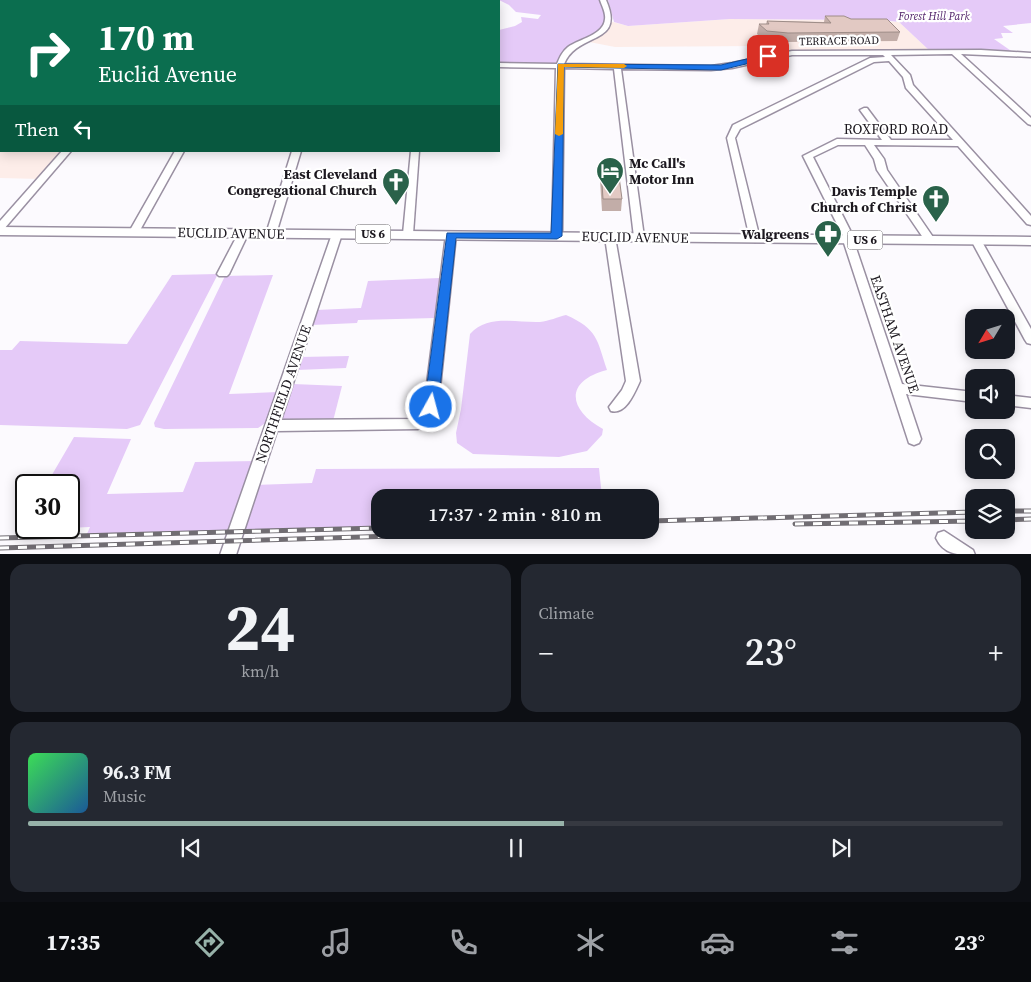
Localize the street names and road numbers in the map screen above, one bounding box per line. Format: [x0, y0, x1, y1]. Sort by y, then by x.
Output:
street label: TERRACE ROAD [799, 33, 879, 49]
street label: ROXFORD ROAD [844, 119, 948, 139]
street label: EUCLID AVENUE [177, 222, 285, 244]
road number: US 6 [356, 224, 390, 243]
street label: EUCLID AVENUE [581, 226, 689, 248]
road number: US 6 [848, 230, 882, 250]
street label: EASTHAM AVENUE [865, 272, 925, 396]
street label: NORTHFIELD AVENUE [250, 322, 316, 466]

